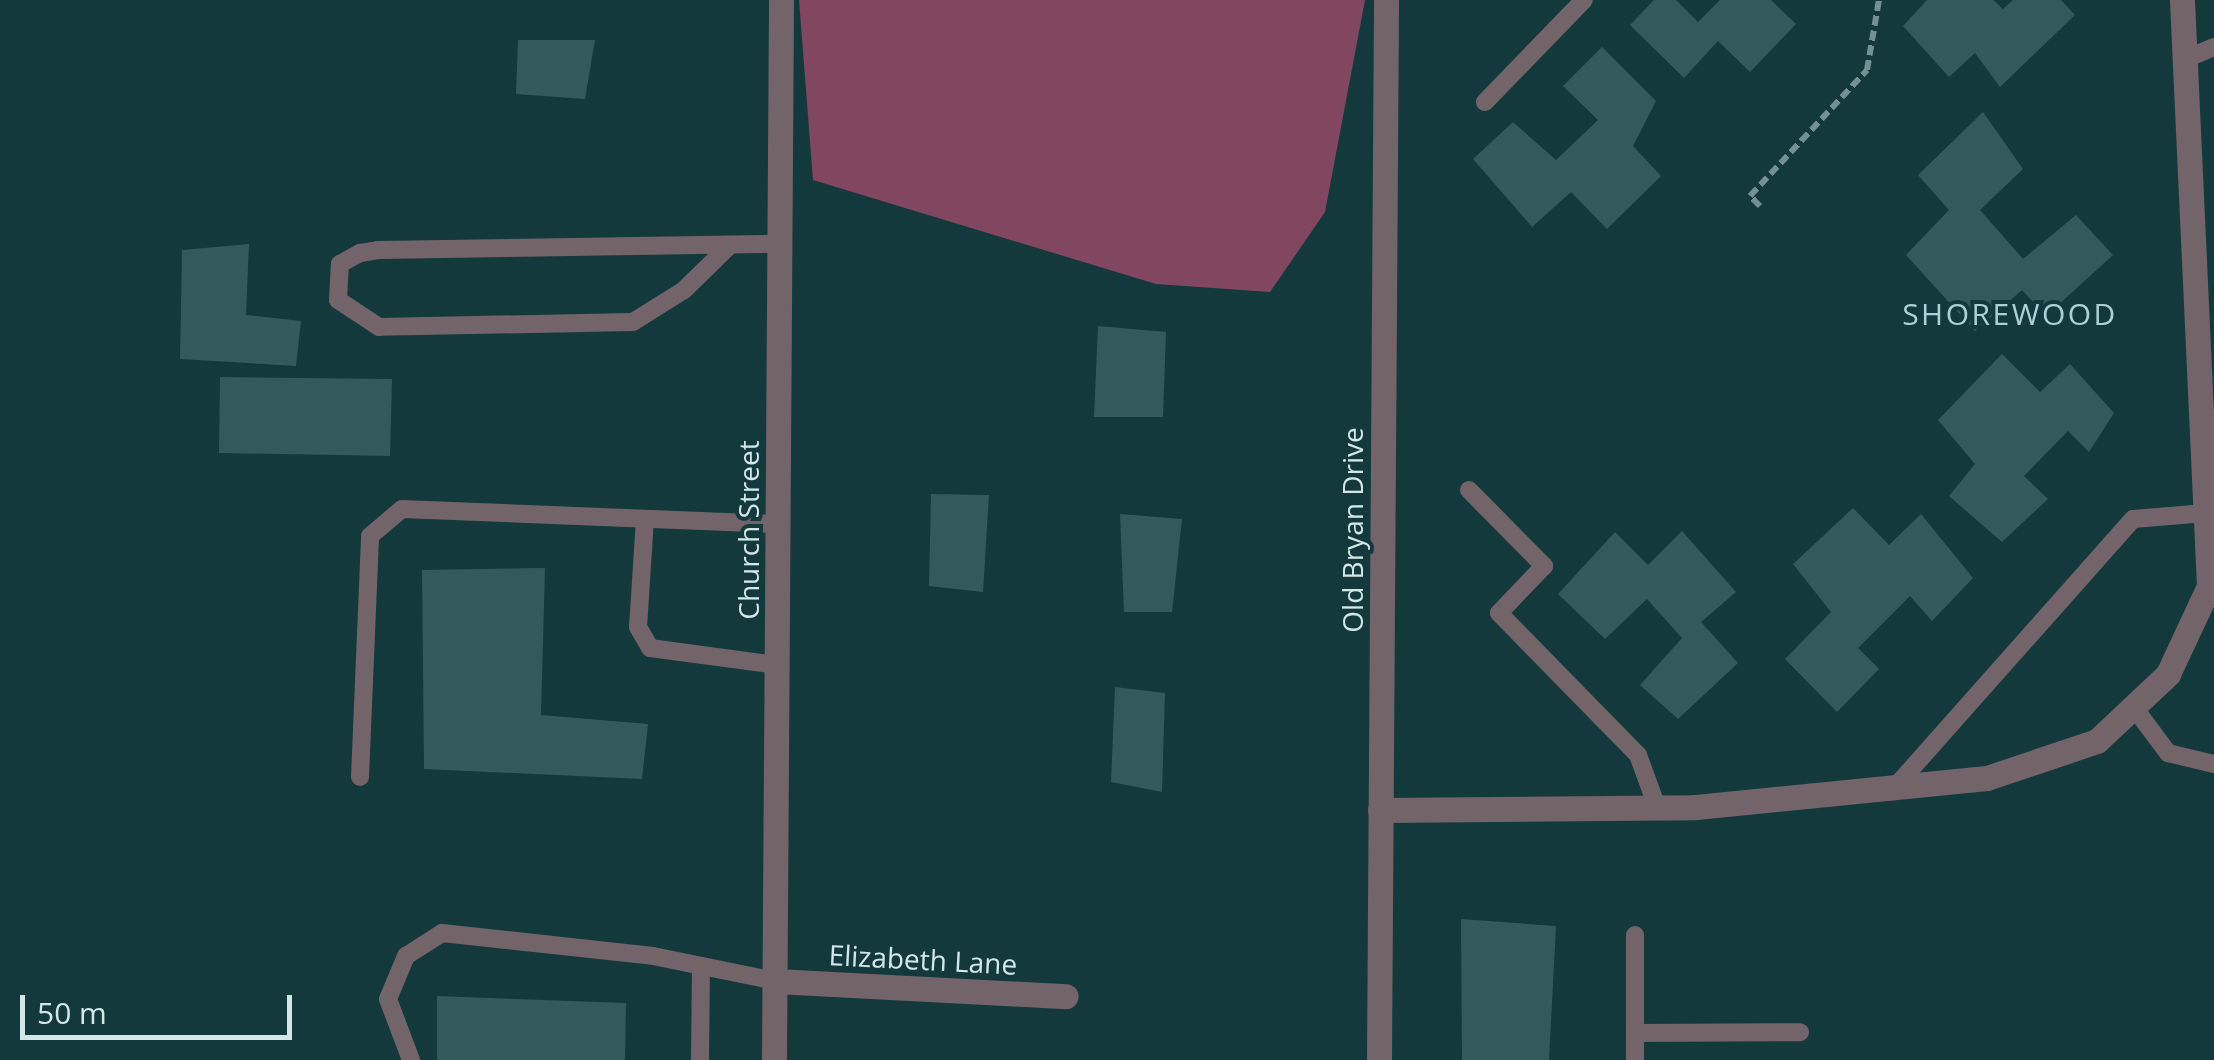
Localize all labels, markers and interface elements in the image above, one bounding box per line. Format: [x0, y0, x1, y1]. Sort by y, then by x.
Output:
district label: SHOREWOOD [1902, 296, 2118, 332]
street label: Old Bryan Drive [1335, 427, 1369, 633]
street label: Church Street [731, 440, 765, 620]
street label: Elizabeth Lane [828, 937, 1018, 981]
scale bar [25, 975, 298, 1037]
text: 50 m [37, 992, 107, 1033]

